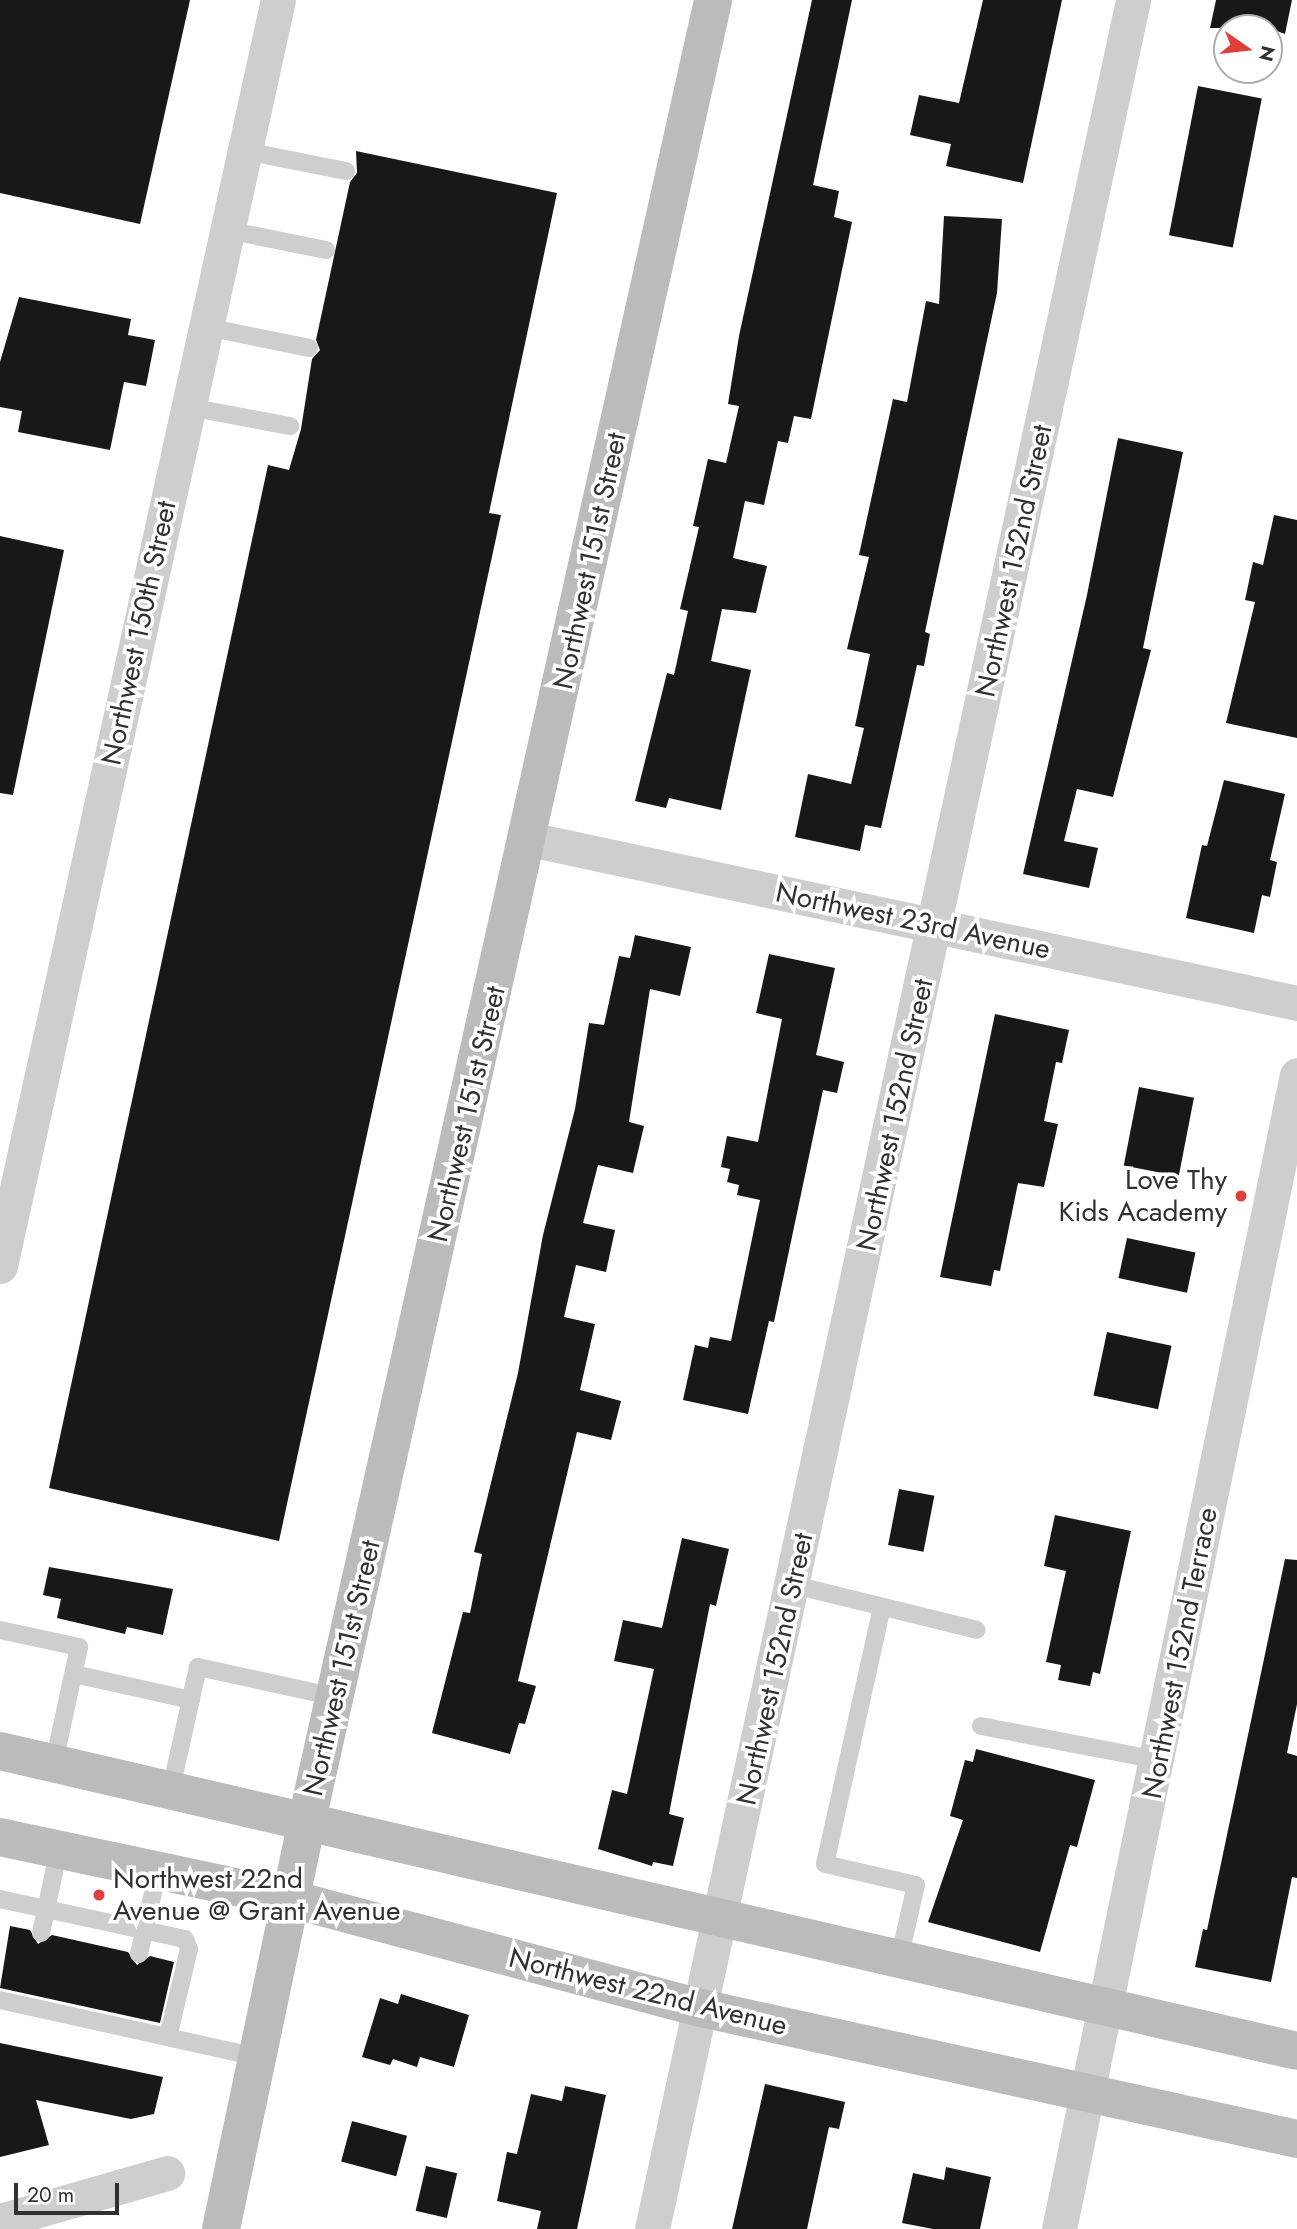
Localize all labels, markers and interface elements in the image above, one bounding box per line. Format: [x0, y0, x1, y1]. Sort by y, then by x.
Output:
north arrow [1213, 14, 1283, 84]
text: N [1252, 43, 1282, 64]
street label: Northwest 152nd Street [969, 422, 1059, 700]
street label: Northwest 151st Street [546, 430, 634, 692]
street label: Northwest 150th Street [95, 498, 183, 768]
street label: Northwest 23rd Avenue [773, 875, 1053, 967]
street label: Northwest 152nd Street [850, 976, 940, 1254]
street label: Northwest 151st Street [421, 983, 513, 1245]
place label: Love Thy Kids Academy [1059, 1163, 1227, 1229]
marker: Love Thy Kids Academy [1233, 1188, 1249, 1204]
street label: Northwest 152nd Terrace [1135, 1505, 1225, 1801]
street label: Northwest 152nd Street [730, 1530, 820, 1808]
street label: Northwest 151st Street [296, 1537, 388, 1799]
place label: Northwest 22nd Avenue @ Grant Avenue [113, 1862, 400, 1928]
marker: Northwest 22nd Avenue @ Grant Avenue [91, 1887, 107, 1903]
street label: Northwest 22nd Avenue [505, 1941, 791, 2043]
scale bar [18, 2170, 122, 2214]
text: 20 m [27, 2180, 74, 2210]

